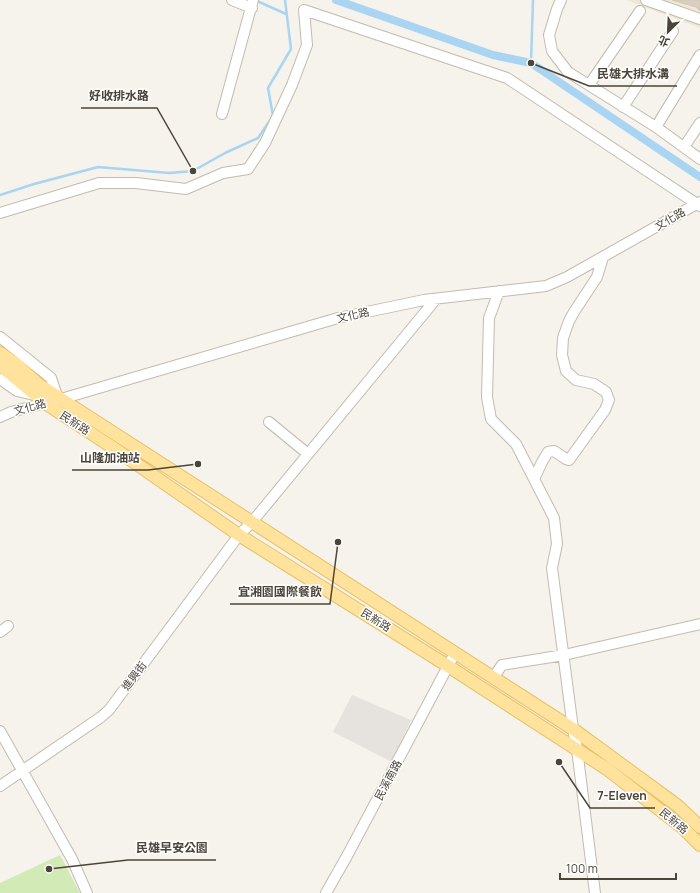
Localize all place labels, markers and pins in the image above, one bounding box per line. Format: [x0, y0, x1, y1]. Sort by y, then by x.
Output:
callout: 民雄大排水溝 [589, 62, 677, 86]
callout: 好收排水路 [81, 84, 157, 108]
callout: 山隆加油站 [72, 446, 148, 470]
callout: 宜湘園國際餐飲 [230, 580, 330, 604]
callout: 7-Eleven [590, 784, 655, 808]
callout: 民雄早安公園 [128, 836, 216, 860]

